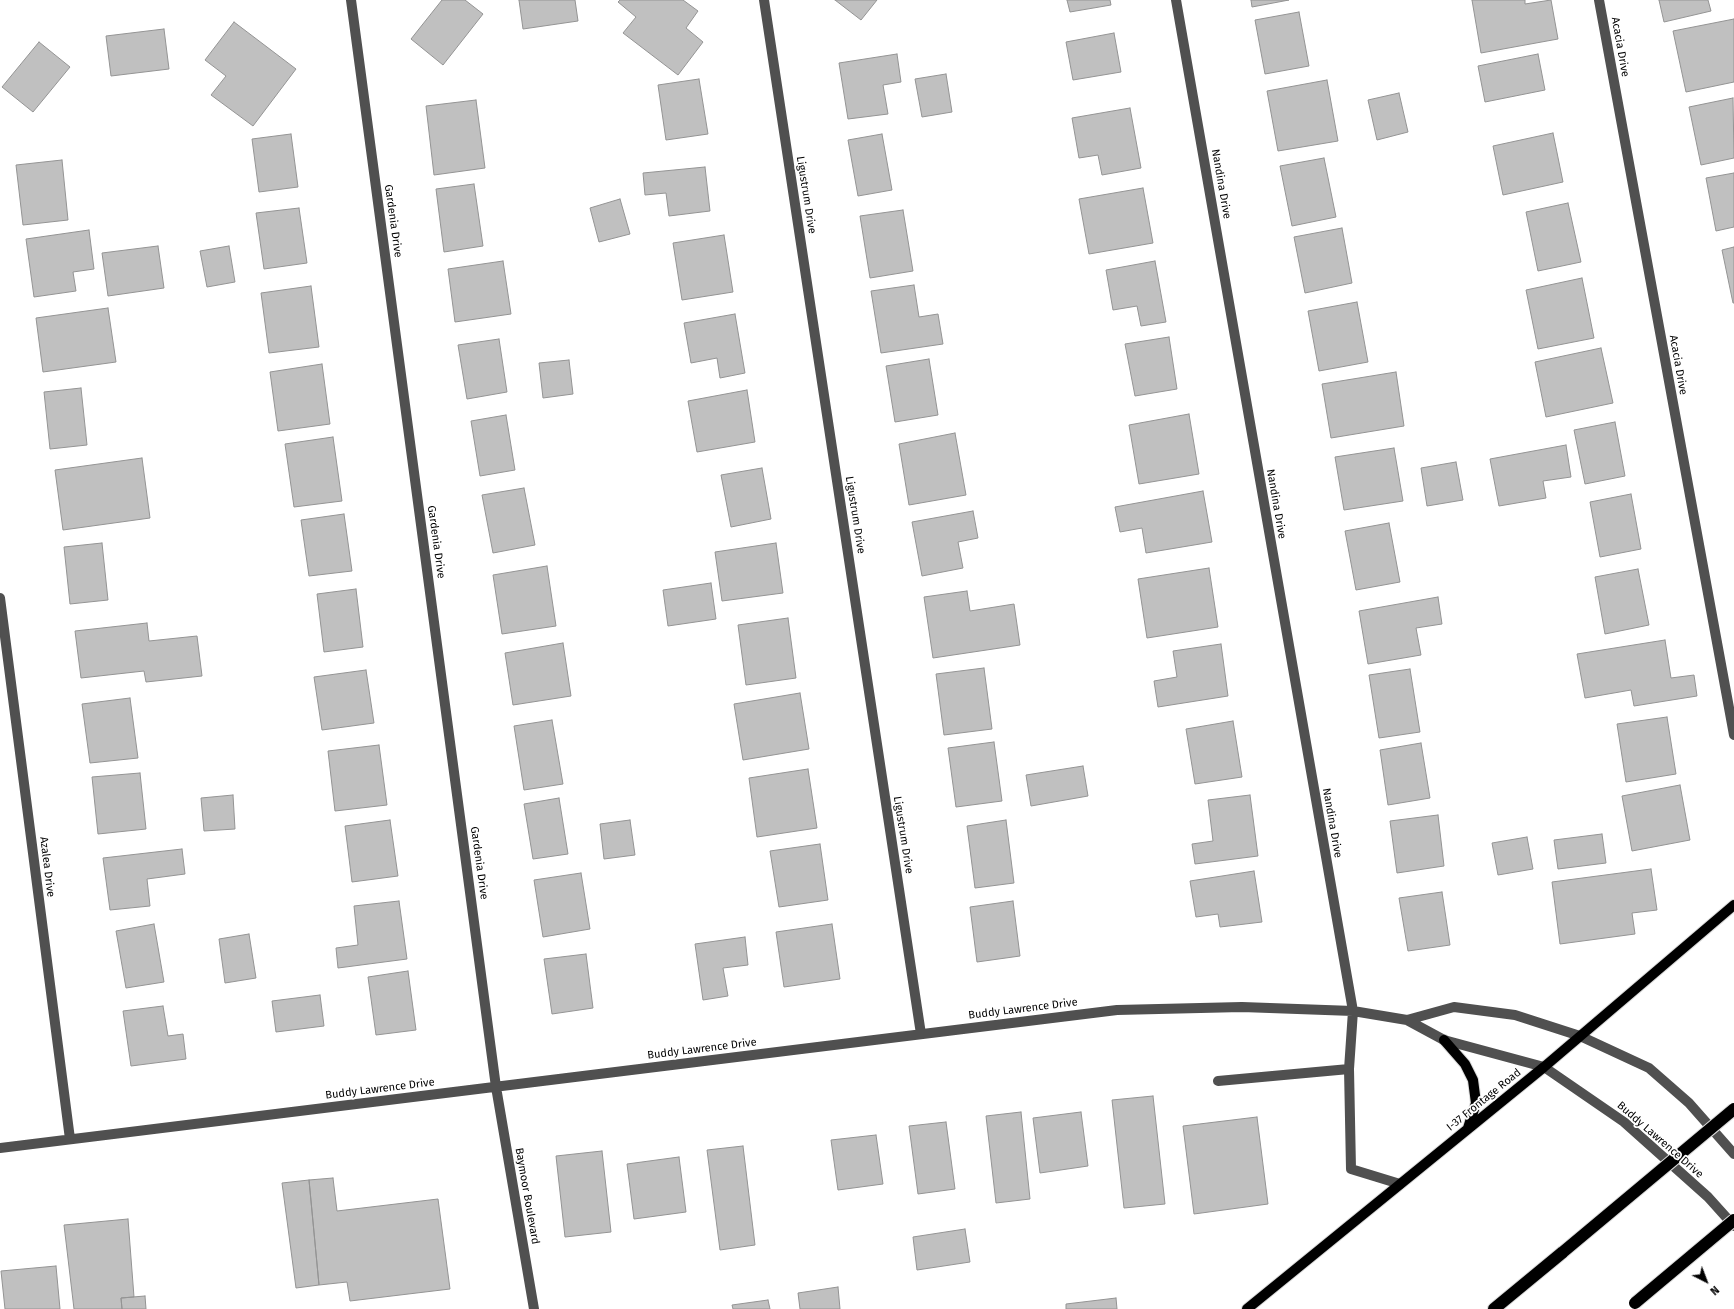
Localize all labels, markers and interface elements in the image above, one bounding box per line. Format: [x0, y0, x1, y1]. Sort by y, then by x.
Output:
street label: Acacia Drive [1608, 16, 1632, 78]
street label: Nandina Drive [1208, 148, 1234, 220]
street label: Ligustrum Drive [793, 155, 819, 235]
street label: Gardenia Drive [381, 184, 405, 258]
street label: Acacia Drive [1666, 334, 1690, 396]
street label: Nandina Drive [1263, 468, 1289, 540]
street label: Ligustrum Drive [842, 475, 868, 555]
street label: Gardenia Drive [424, 505, 448, 579]
street label: Nandina Drive [1319, 787, 1345, 859]
street label: Ligustrum Drive [890, 795, 916, 875]
street label: Gardenia Drive [467, 826, 491, 900]
street label: Azalea Drive [37, 836, 57, 898]
street label: Buddy Lawrence Drive [968, 996, 1078, 1022]
street label: Buddy Lawrence Drive [647, 1036, 757, 1062]
street label: I-37 Frontage Road [1444, 1066, 1524, 1134]
street label: Buddy Lawrence Drive [325, 1076, 435, 1102]
street label: Buddy Lawrence Drive [1614, 1099, 1706, 1181]
street label: Baymoor Boulevard [512, 1147, 542, 1245]
north arrow [1686, 1261, 1726, 1301]
text: N [1707, 1283, 1721, 1298]

